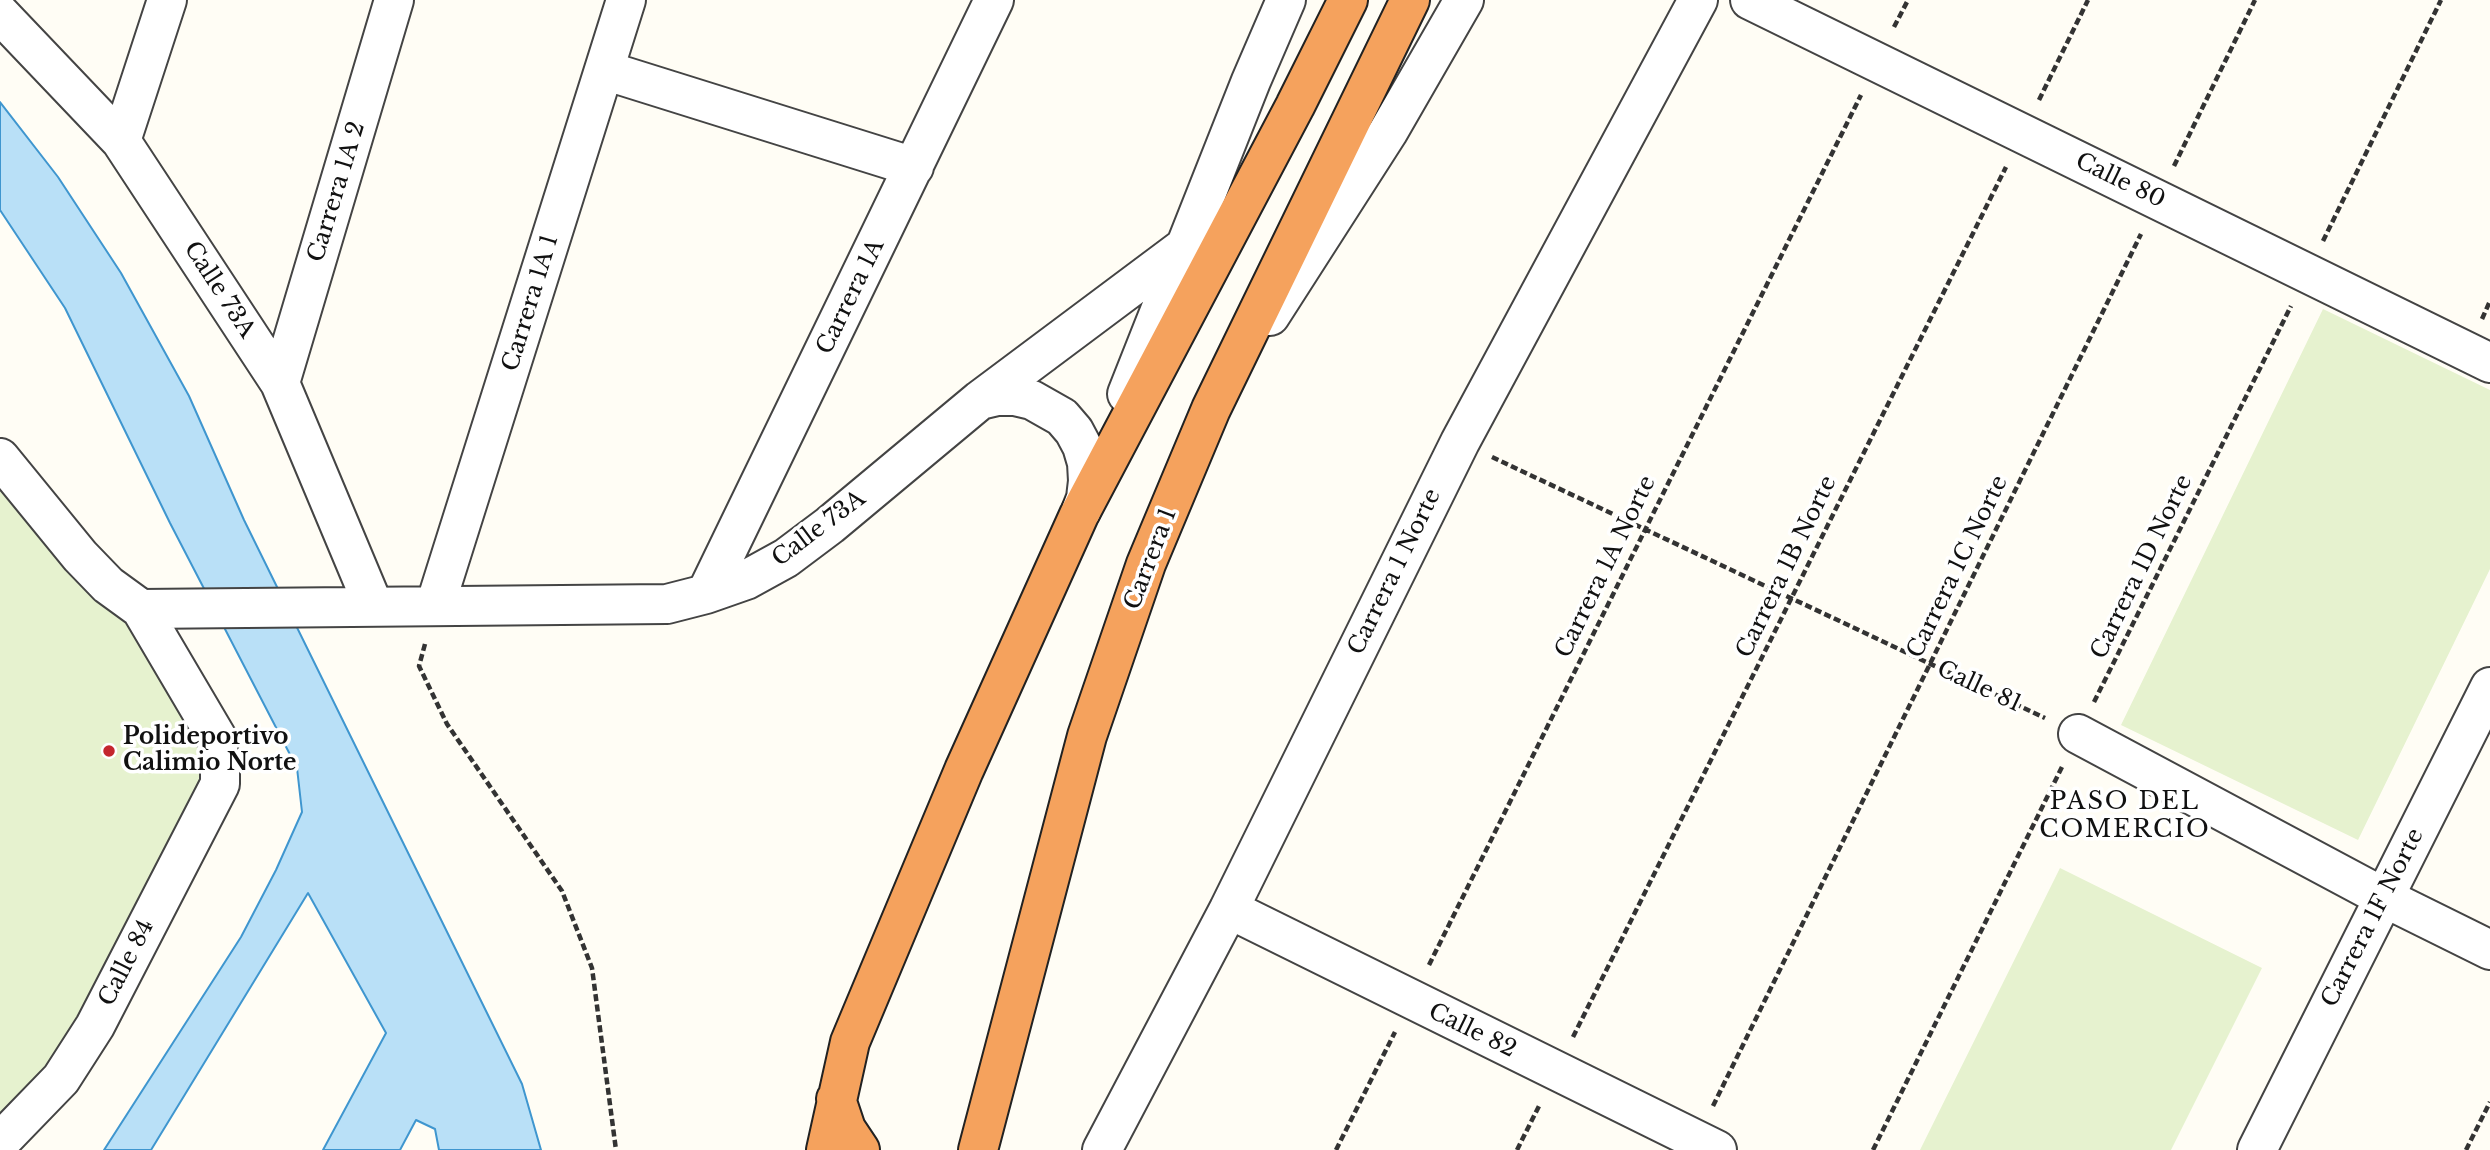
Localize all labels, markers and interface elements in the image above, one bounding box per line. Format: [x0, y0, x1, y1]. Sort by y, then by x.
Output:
street label: Carrera 1A 2 [303, 119, 371, 265]
street label: Calle 80 [2071, 147, 2169, 215]
street label: Carrera 1A 1 [497, 231, 565, 375]
street label: Carrera 1A [811, 235, 891, 359]
street label: Calle 73A [178, 237, 260, 343]
street label: Carrera 1D Norte [2085, 470, 2199, 664]
street label: Carrera 1C Norte [1902, 471, 2014, 663]
street label: Carrera 1A Norte [1550, 472, 1662, 662]
street label: Carrera 1B Norte [1731, 472, 1843, 662]
street label: Calle 73A [767, 485, 871, 573]
street label: Carrera 1 Norte [1343, 485, 1447, 659]
street label: Carrera 1 [1119, 504, 1183, 614]
street label: Calle 81 [1932, 655, 2026, 719]
place label: Polideportivo Calimio Norte [123, 724, 297, 778]
marker: Polideportivo Calimio Norte [101, 743, 117, 759]
district label: PASO DEL COMERCIO [2040, 788, 2210, 844]
street label: Carrera 1F Norte [2316, 824, 2430, 1012]
street label: Calle 84 [94, 915, 160, 1011]
street label: Calle 82 [1424, 998, 1520, 1064]

